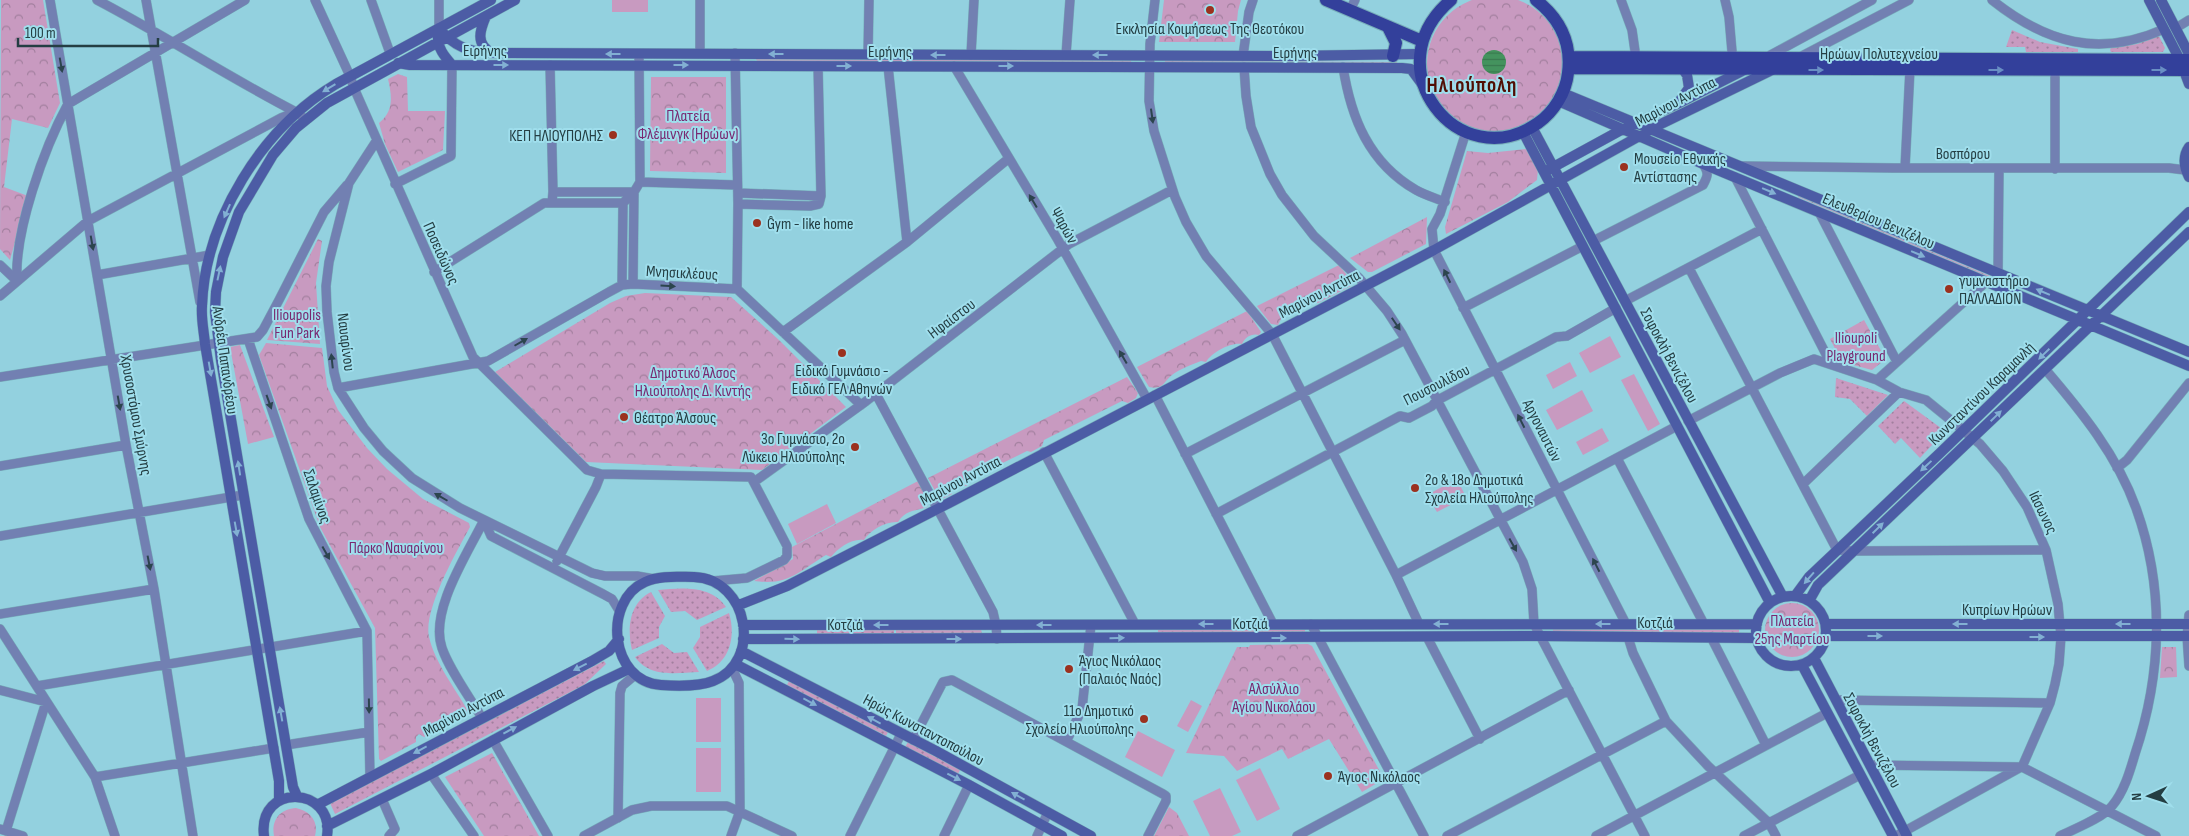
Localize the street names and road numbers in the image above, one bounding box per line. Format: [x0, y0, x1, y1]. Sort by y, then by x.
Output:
street label: Ειρήνης [463, 42, 507, 61]
street label: Ειρήνης [868, 43, 912, 62]
street label: Ειρήνης [1273, 44, 1317, 63]
street label: Ηρώων Πολυτεχνείου [1820, 45, 1938, 64]
street label: Μαρίνου Αντύπα [1632, 73, 1720, 132]
street label: Βοσπόρου [1936, 145, 1990, 164]
street label: Ελευθερίου Βενιζέλου [1820, 189, 1937, 254]
street label: Ψαρών [1046, 204, 1082, 247]
street label: Ποσειδώνος [418, 219, 463, 288]
street label: Μνησικλέους [645, 262, 718, 285]
street label: Μαρίνου Αντύπα [1276, 266, 1364, 323]
street label: Ηφαίστου [924, 295, 979, 343]
street label: Ανδρέα Παπανδρέου [207, 304, 241, 415]
street label: Σοφοκλή Βενιζέλου [1636, 305, 1702, 406]
street label: Ναυαρίνου [333, 312, 358, 372]
street label: Κωνσταντίνου Καραμανλή [1925, 339, 2039, 450]
street label: Χρυσοστόμου Σμύρνης [115, 352, 155, 477]
street label: Πουσουλίδου [1400, 361, 1473, 410]
street label: Αργοναυτών [1517, 395, 1565, 465]
street label: Μαρίνου Αντύπα [917, 452, 1005, 511]
street label: Σαλαμίνος [298, 467, 335, 526]
street label: Ιάσωνος [2024, 488, 2061, 537]
street label: Κυπρίων Ηρώων [1962, 601, 2052, 620]
street label: Κοτζιά [1637, 614, 1673, 633]
street label: Κοτζιά [1232, 615, 1268, 634]
street label: Κοτζιά [827, 616, 863, 635]
street label: Μαρίνου Αντύπα [420, 683, 508, 742]
street label: Ηρώς Κωνσταντοπούλου [860, 690, 987, 770]
street label: Σοφοκλή Βενιζέλου [1839, 690, 1905, 791]

